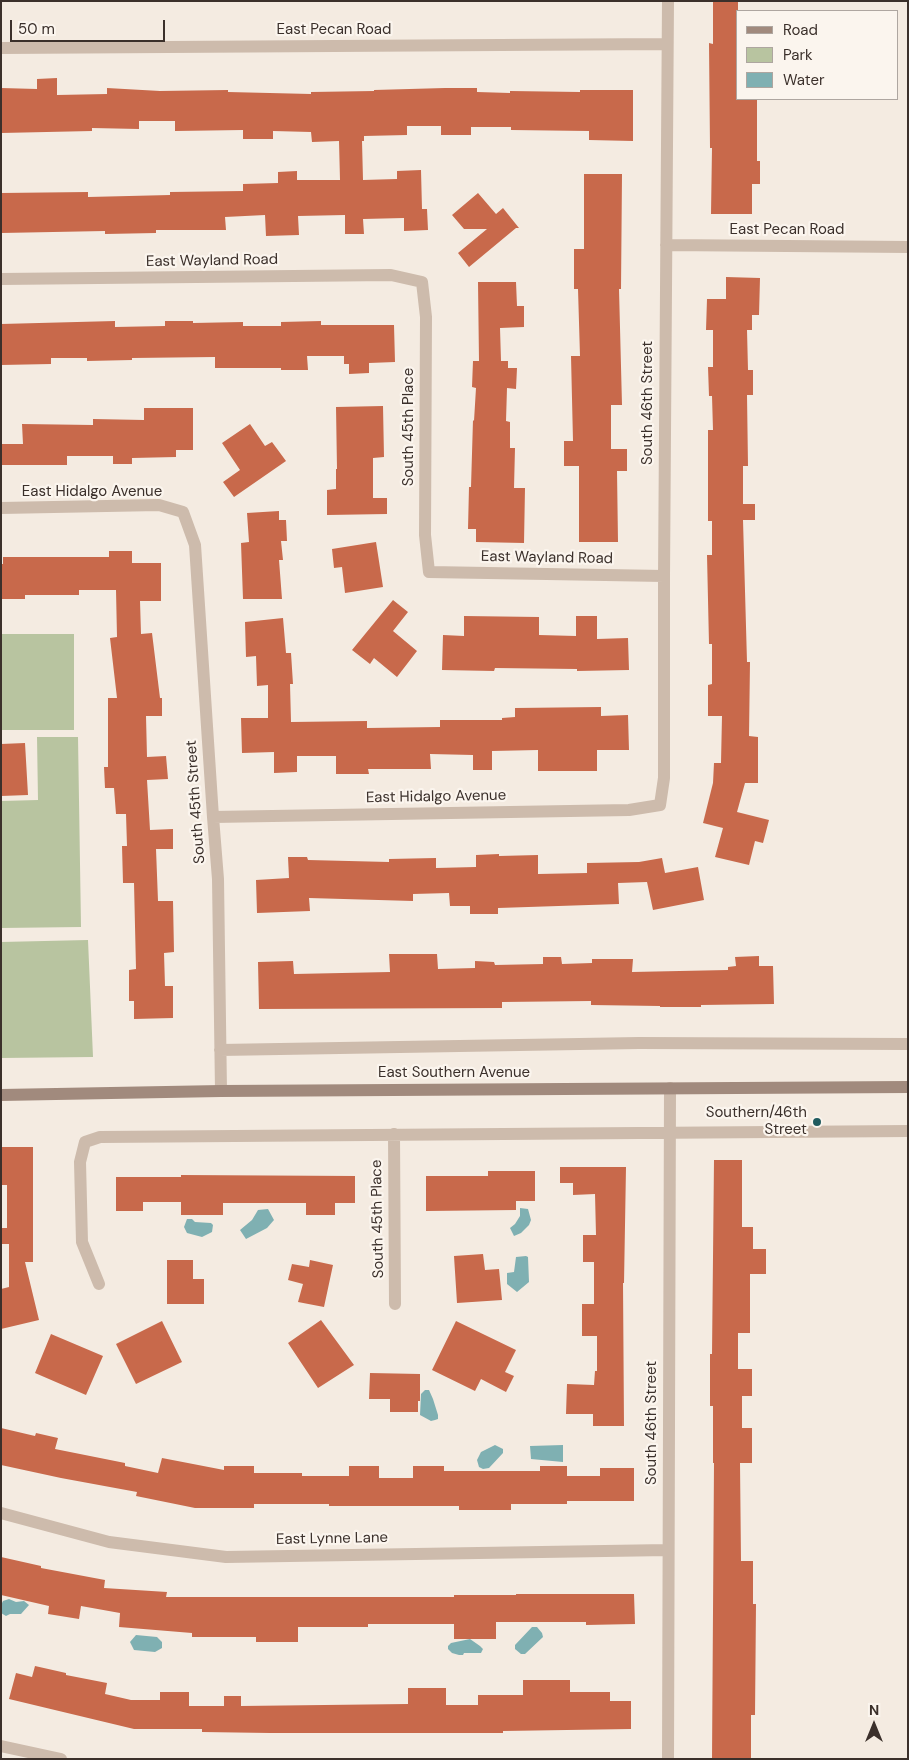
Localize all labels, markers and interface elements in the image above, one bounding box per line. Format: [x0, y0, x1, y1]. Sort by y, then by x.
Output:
scale bar [12, 10, 168, 42]
legend [736, 10, 899, 100]
text: 50 m [18, 19, 55, 39]
text: Road [783, 20, 818, 40]
street label: East Pecan Road [277, 21, 391, 39]
text: Park [783, 45, 813, 65]
text: Water [783, 70, 824, 90]
street label: East Pecan Road [730, 221, 844, 239]
street label: East Wayland Road [146, 251, 278, 271]
street label: South 46th Street [639, 341, 657, 465]
street label: South 45th Place [400, 368, 418, 486]
street label: East Hidalgo Avenue [22, 483, 162, 501]
street label: East Wayland Road [481, 548, 613, 568]
street label: South 45th Street [183, 740, 209, 864]
street label: East Hidalgo Avenue [366, 787, 506, 807]
street label: East Southern Avenue [378, 1064, 530, 1082]
place label: Southern/46th Street [706, 1104, 807, 1139]
marker: Southern/46th Street [811, 1116, 823, 1128]
street label: South 45th Place [368, 1159, 388, 1279]
street label: South 46th Street [643, 1361, 661, 1485]
street label: East Lynne Lane [276, 1529, 388, 1549]
north arrow [849, 1700, 899, 1750]
text: N [869, 1701, 879, 1719]

